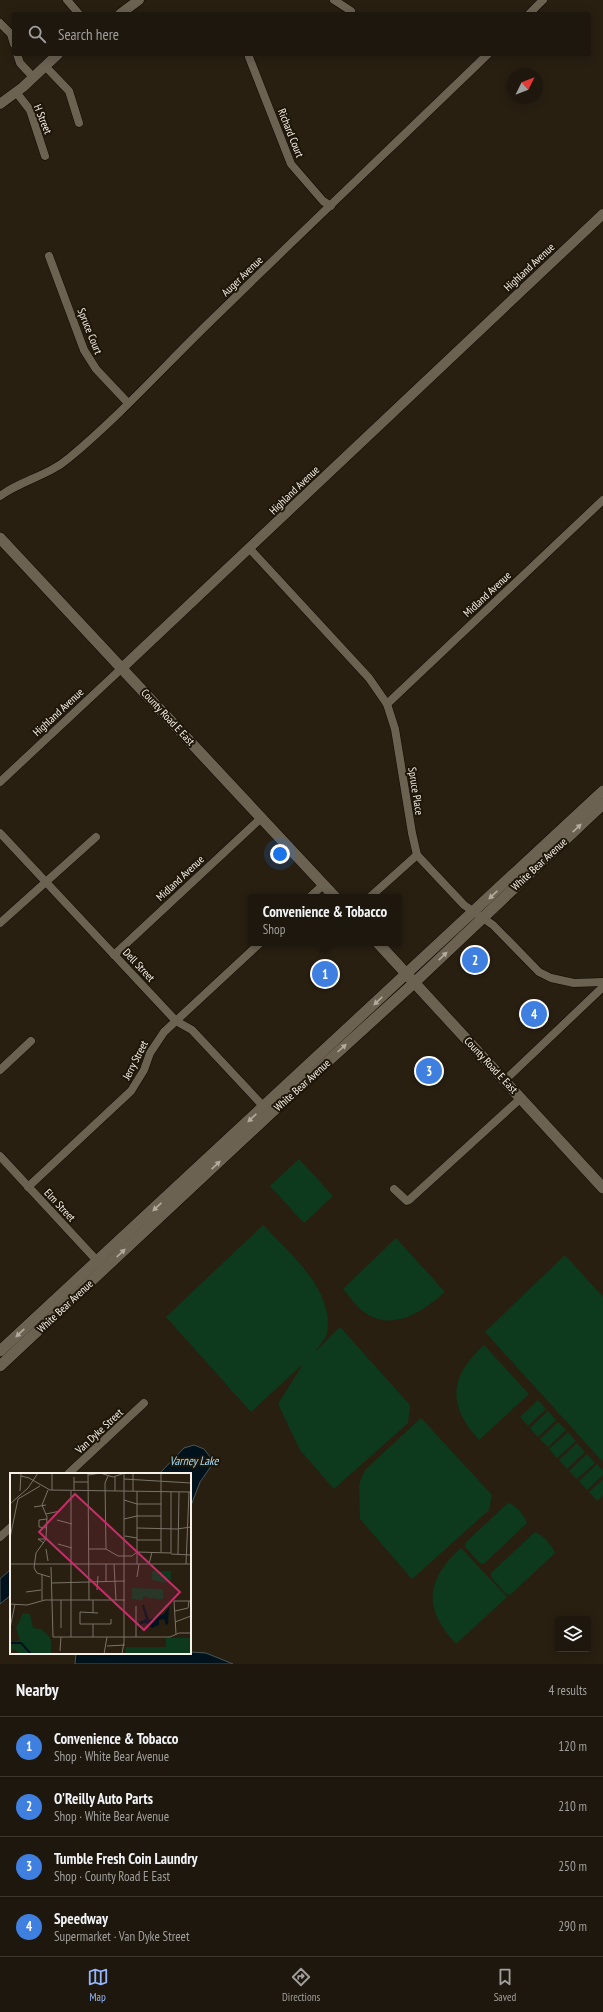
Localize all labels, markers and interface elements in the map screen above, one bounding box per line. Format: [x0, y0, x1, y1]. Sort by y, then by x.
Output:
search box [12, 12, 591, 56]
icon: search [26, 23, 48, 45]
text: Search here [58, 25, 119, 44]
north arrow [507, 68, 543, 104]
street label: H Street [31, 102, 55, 136]
street label: Richard Court [275, 107, 307, 159]
street label: Highland Avenue [501, 240, 558, 294]
street label: Auger Avenue [218, 253, 266, 299]
street label: Spruce Court [74, 306, 106, 356]
street label: Highland Avenue [266, 462, 322, 517]
street label: Midland Avenue [460, 568, 514, 620]
street label: Highland Avenue [30, 685, 87, 739]
street label: County Road E East [138, 686, 198, 748]
street label: Spruce Place [405, 766, 427, 816]
one-way arrow [572, 823, 582, 833]
street label: White Bear Avenue [508, 834, 570, 893]
your location [270, 844, 290, 864]
street label: Midland Avenue [153, 852, 207, 904]
one-way arrow [488, 890, 498, 899]
popup [248, 894, 402, 946]
text: Convenience & Tobacco [263, 902, 387, 921]
text: Shop [263, 921, 285, 938]
street label: Dell Street [120, 945, 158, 985]
pin: 2 [462, 945, 488, 975]
one-way arrow [438, 951, 448, 961]
pin: 1 [312, 959, 338, 989]
one-way arrow [373, 997, 383, 1006]
pin: 4 [521, 999, 547, 1029]
street label: County Road E East [461, 1034, 521, 1096]
street label: Jerry Street [119, 1038, 151, 1083]
one-way arrow [337, 1044, 348, 1053]
street label: White Bear Avenue [271, 1056, 334, 1114]
pin: 3 [416, 1056, 442, 1086]
one-way arrow [247, 1114, 258, 1123]
one-way arrow [211, 1160, 221, 1169]
street label: Elm Street [41, 1186, 79, 1224]
one-way arrow [152, 1202, 162, 1211]
one-way arrow [115, 1249, 126, 1258]
street label: White Bear Avenue [34, 1276, 96, 1335]
one-way arrow [15, 1328, 25, 1337]
street label: Van Dyke Street [72, 1405, 126, 1457]
water label: Varney Lake [170, 1453, 220, 1468]
inset map [10, 1473, 191, 1654]
map controls [555, 1616, 591, 1652]
button: layers [555, 1616, 591, 1652]
text: Nearby [16, 1679, 59, 1701]
text: 4 results [548, 1682, 587, 1699]
text: Convenience & Tobacco [54, 1729, 179, 1748]
text: 1 [26, 1738, 32, 1755]
text: 120 m [558, 1738, 587, 1755]
text: Shop · White Bear Avenue [54, 1748, 169, 1765]
text: O'Reilly Auto Parts [54, 1789, 153, 1808]
text: 2 [26, 1798, 32, 1815]
text: 210 m [558, 1798, 587, 1815]
text: Shop · White Bear Avenue [54, 1808, 169, 1825]
text: Tumble Fresh Coin Laundry [54, 1849, 198, 1868]
text: 3 [26, 1858, 32, 1875]
text: 250 m [558, 1858, 587, 1875]
text: Shop · County Road E East [54, 1868, 170, 1885]
text: Speedway [54, 1909, 108, 1928]
text: 4 [26, 1918, 32, 1935]
text: 290 m [558, 1918, 587, 1935]
text: Supermarket · Van Dyke Street [54, 1928, 190, 1945]
tab: Map [87, 1966, 109, 2004]
tab: Directions [282, 1966, 320, 2004]
tab: Saved [494, 1966, 516, 2004]

